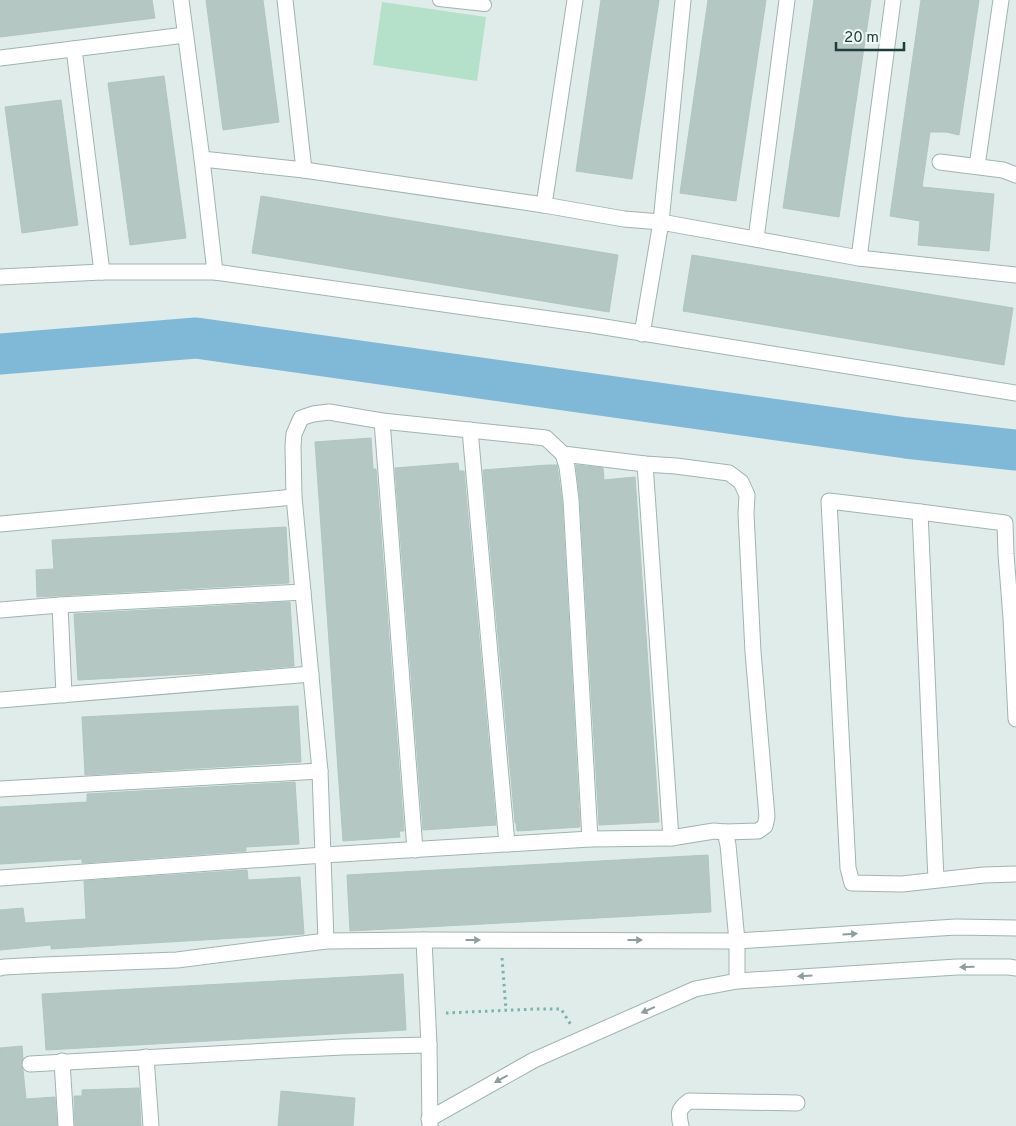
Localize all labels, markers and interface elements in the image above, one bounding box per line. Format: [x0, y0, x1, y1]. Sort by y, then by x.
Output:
scale bar [836, 20, 904, 52]
text: 20 m [844, 29, 879, 48]
one-way arrow [842, 929, 858, 937]
one-way arrow [465, 936, 481, 944]
one-way arrow [627, 936, 643, 944]
one-way arrow [959, 963, 975, 971]
one-way arrow [797, 973, 813, 981]
one-way arrow [641, 1007, 655, 1015]
one-way arrow [494, 1075, 508, 1083]

